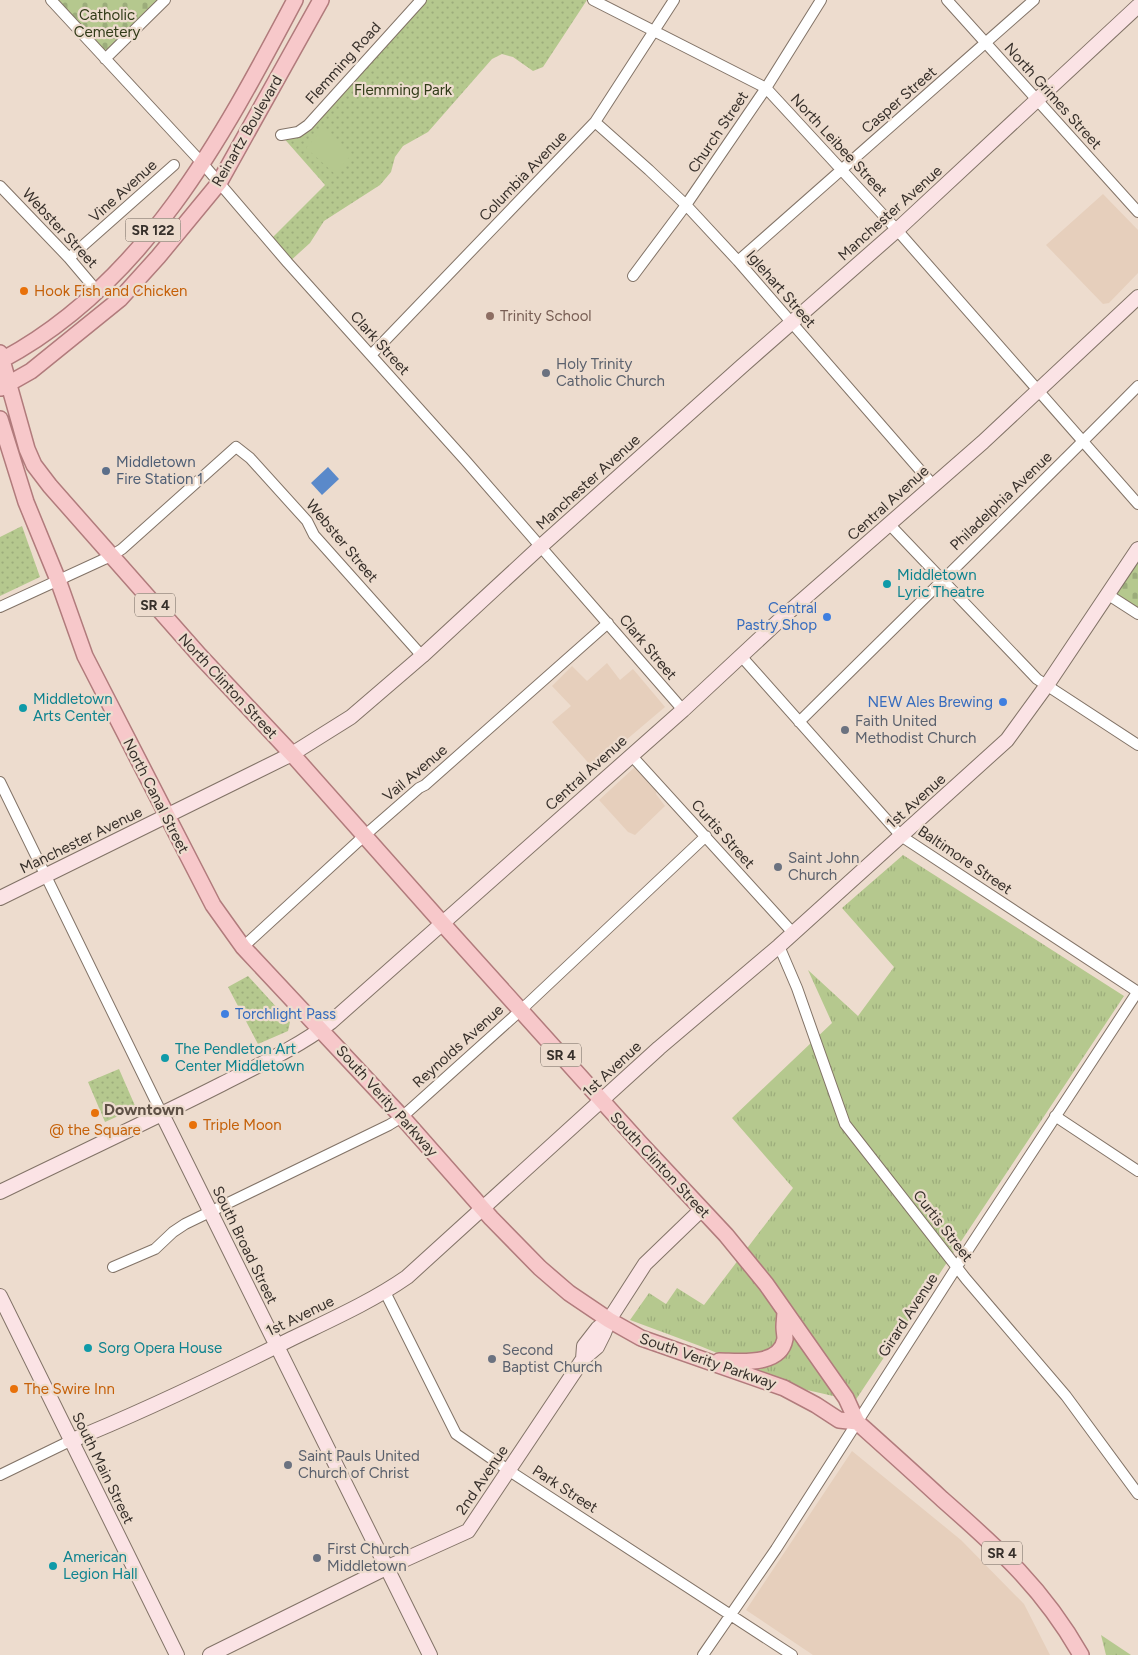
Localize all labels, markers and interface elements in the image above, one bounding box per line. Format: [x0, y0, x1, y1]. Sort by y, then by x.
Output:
park label: Catholic Cemetery [74, 6, 140, 41]
street label: Flemming Road [301, 18, 385, 108]
street label: North Grimes Street [1001, 39, 1106, 153]
street label: Casper Street [858, 62, 940, 137]
street label: Reinartz Boulevard [208, 72, 286, 190]
park label: Flemming Park [354, 81, 453, 99]
street label: Church Street [684, 87, 752, 176]
street label: North Leibee Street [787, 90, 891, 200]
street label: Columbia Avenue [475, 127, 571, 225]
street label: Vine Avenue [85, 156, 161, 226]
street label: Manchester Avenue [834, 162, 946, 264]
street label: Webster Street [19, 184, 102, 272]
road number: SR 122 [126, 218, 180, 242]
street label: Iglehart Street [742, 247, 820, 332]
place label: Hook Fish and Chicken [34, 282, 187, 300]
marker: Hook Fish and Chicken [18, 285, 30, 297]
street label: Clark Street [347, 307, 414, 379]
place label: Trinity School [500, 307, 592, 325]
marker: Trinity School [484, 310, 496, 322]
place label: Holy Trinity Catholic Church [556, 355, 665, 390]
marker: Holy Trinity Catholic Church [540, 367, 552, 379]
street label: Manchester Avenue [532, 431, 644, 533]
street label: Philadelphia Avenue [946, 448, 1056, 554]
place label: Middletown Fire Station 1 [116, 453, 203, 488]
street label: Central Avenue [844, 462, 932, 544]
marker: Middletown Fire Station 1 [100, 465, 112, 477]
street label: Webster Street [302, 496, 382, 586]
place label: Middletown Lyric Theatre [897, 566, 984, 601]
marker: Middletown Lyric Theatre [881, 578, 893, 590]
road number: SR 4 [135, 594, 175, 616]
place label: Central Pastry Shop [736, 599, 817, 634]
street label: Clark Street [615, 611, 681, 684]
marker: Central Pastry Shop [821, 611, 833, 623]
street label: North Clinton Street [175, 630, 282, 743]
place label: Middletown Arts Center [33, 690, 113, 725]
place label: NEW Ales Brewing [867, 693, 993, 711]
marker: NEW Ales Brewing [997, 696, 1009, 708]
marker: Middletown Arts Center [17, 702, 29, 714]
place label: Faith United Methodist Church [855, 712, 976, 747]
marker: Faith United Methodist Church [839, 724, 851, 736]
street label: Central Avenue [542, 732, 630, 814]
street label: North Canal Street [119, 736, 193, 857]
street label: Vail Avenue [379, 741, 451, 805]
street label: 1st Avenue [883, 770, 949, 832]
street label: Curtis Street [688, 796, 759, 872]
street label: Manchester Avenue [17, 803, 145, 877]
street label: Baltimore Street [914, 822, 1016, 898]
place label: Saint John Church [788, 849, 859, 884]
marker: Saint John Church [772, 861, 784, 873]
street label: Reynolds Avenue [409, 1001, 507, 1091]
place label: Torchlight Pass [235, 1005, 336, 1023]
marker: Torchlight Pass [219, 1008, 231, 1020]
street label: 1st Avenue [579, 1037, 645, 1101]
place label: The Pendleton Art Center Middletown [175, 1040, 304, 1075]
street label: South Verity Parkway [332, 1042, 442, 1160]
road number: SR 4 [541, 1044, 581, 1066]
marker: The Pendleton Art Center Middletown [159, 1052, 171, 1064]
district label: Downtown [104, 1100, 184, 1119]
marker: @ the Square [89, 1107, 101, 1119]
street label: South Clinton Street [606, 1108, 714, 1222]
place label: Triple Moon [203, 1116, 282, 1134]
marker: Triple Moon [187, 1119, 199, 1131]
place label: @ the Square [49, 1121, 141, 1139]
street label: South Broad Street [209, 1183, 282, 1307]
street label: Curtis Street [909, 1187, 977, 1266]
street label: Girard Avenue [874, 1270, 942, 1360]
street label: 1st Avenue [263, 1292, 337, 1340]
street label: South Verity Parkway [637, 1329, 779, 1393]
place label: Sorg Opera House [98, 1339, 222, 1357]
place label: Second Baptist Church [502, 1341, 602, 1376]
marker: Sorg Opera House [82, 1342, 94, 1354]
marker: Second Baptist Church [486, 1353, 498, 1365]
place label: The Swire Inn [24, 1380, 115, 1398]
marker: The Swire Inn [8, 1383, 20, 1395]
street label: South Main Street [68, 1409, 138, 1527]
street label: 2nd Avenue [452, 1442, 512, 1518]
place label: Saint Pauls United Church of Christ [298, 1447, 420, 1482]
marker: Saint Pauls United Church of Christ [282, 1459, 294, 1471]
street label: Park Street [529, 1461, 601, 1517]
place label: First Church Middletown [327, 1540, 409, 1575]
road number: SR 4 [982, 1542, 1022, 1565]
place label: American Legion Hall [63, 1548, 138, 1583]
marker: First Church Middletown [311, 1552, 323, 1564]
marker: American Legion Hall [47, 1560, 59, 1572]

